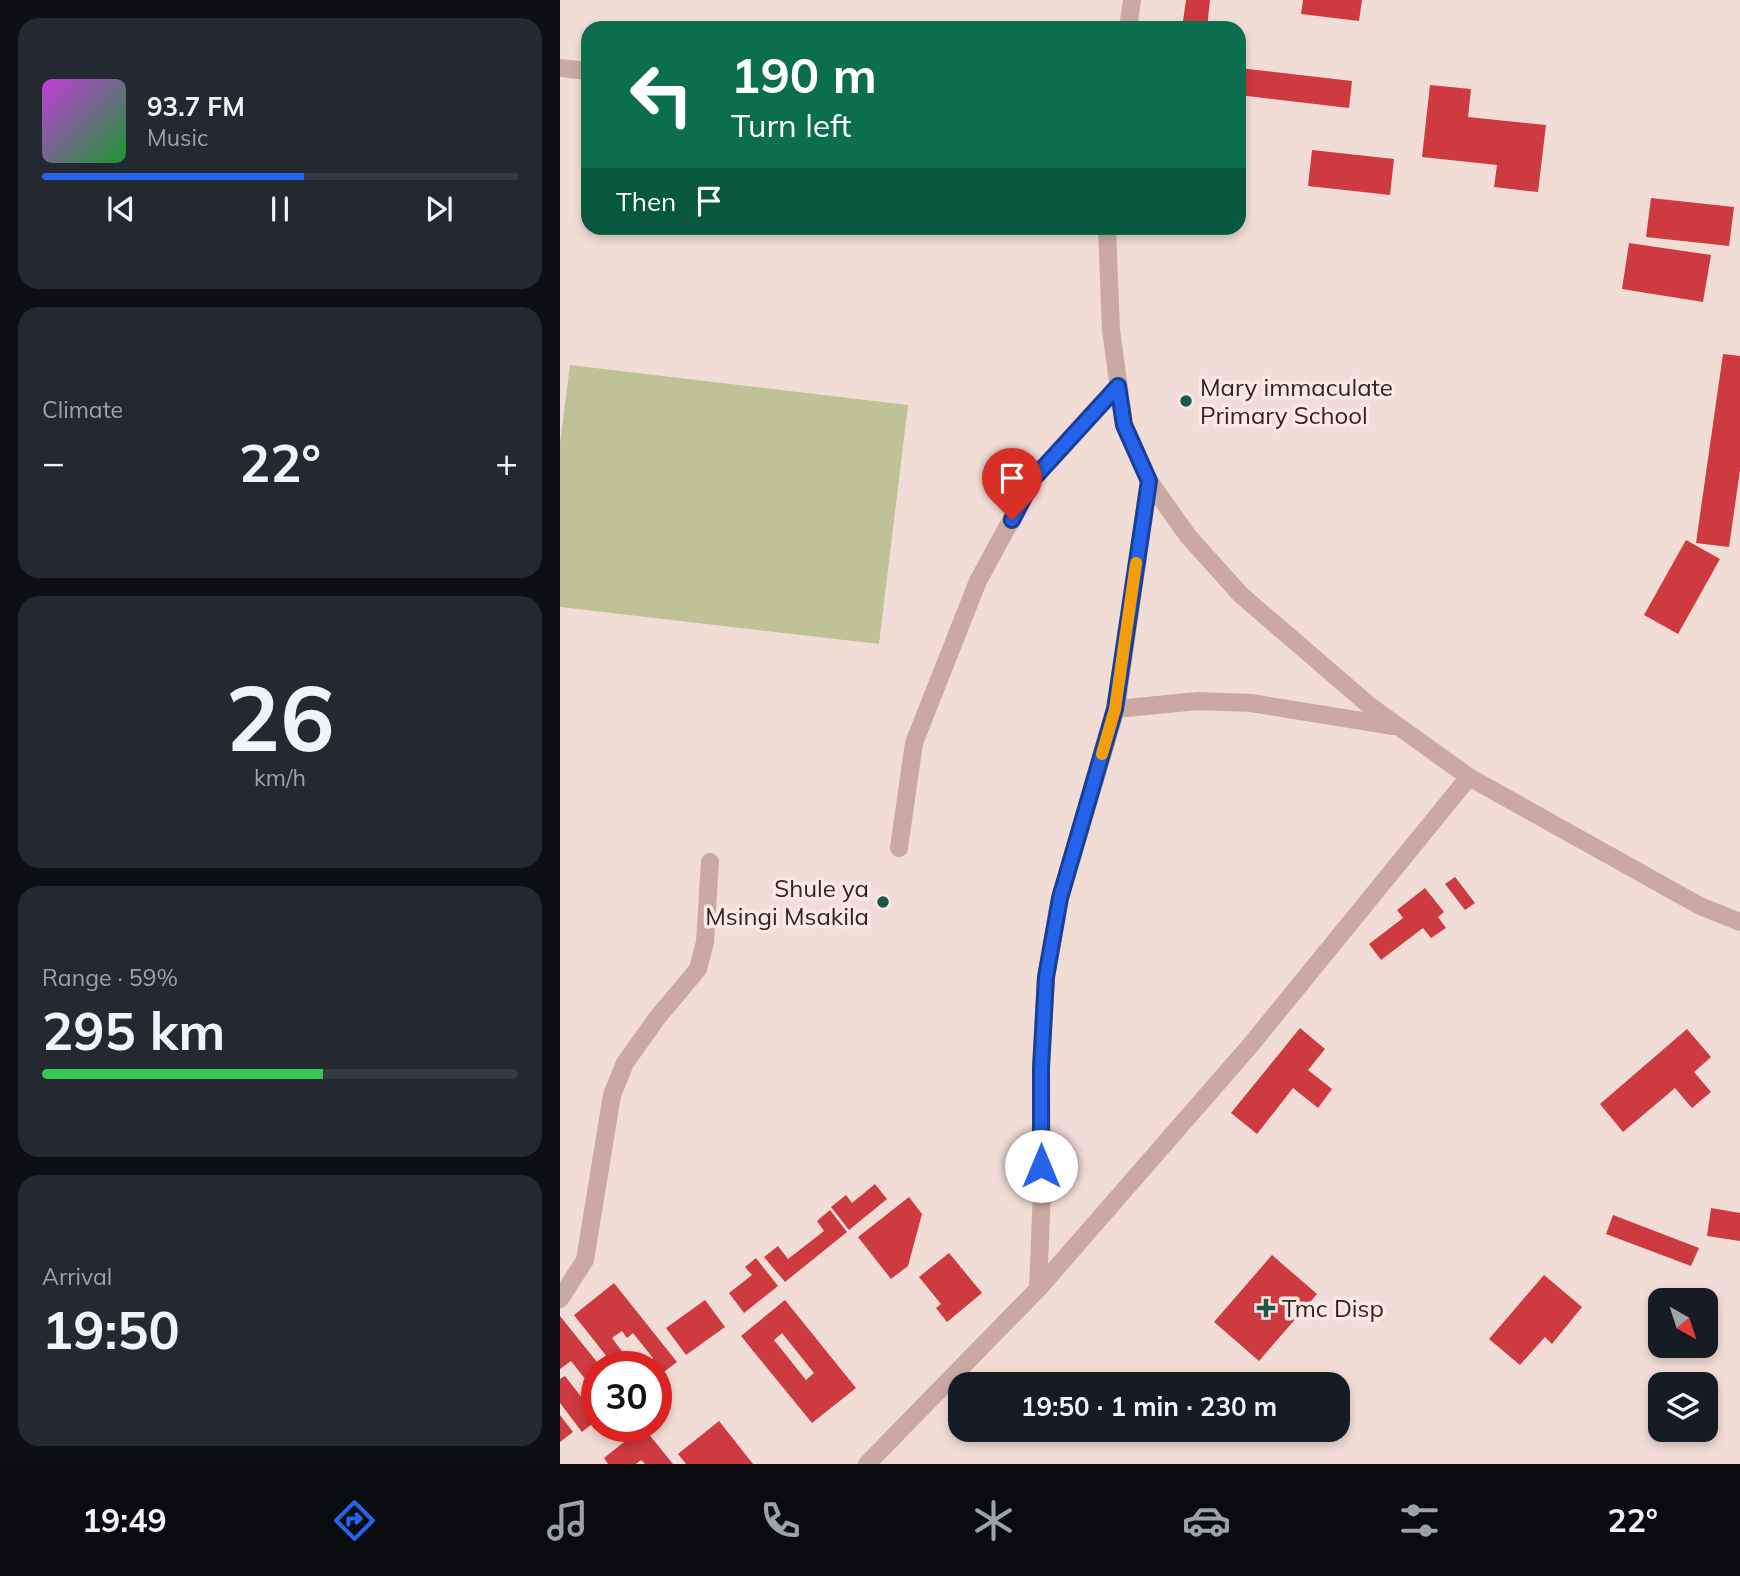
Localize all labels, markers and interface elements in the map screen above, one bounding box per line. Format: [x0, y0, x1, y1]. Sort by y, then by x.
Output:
text: 190 m [731, 44, 877, 105]
icon: left [616, 49, 707, 140]
text: 93.7 FM [147, 90, 245, 123]
text: Turn left [731, 105, 851, 145]
text: Music [147, 123, 208, 152]
icon: arrive [690, 182, 728, 220]
text: Then [616, 185, 676, 218]
icon: previous [102, 190, 140, 228]
icon: pause [261, 190, 299, 228]
icon: next [420, 190, 458, 228]
place label: Mary immaculate Primary School [1200, 372, 1393, 430]
marker: Mary immaculate Primary School [1178, 393, 1194, 409]
text: Climate [42, 395, 123, 424]
text: 22° [239, 430, 321, 495]
text: − [42, 438, 65, 486]
text: + [495, 438, 518, 486]
pin [982, 448, 1042, 520]
icon: arrive [993, 459, 1031, 497]
text: 26 [225, 660, 335, 774]
text: km/h [254, 763, 306, 792]
place label: Shule ya Msingi Msakila [705, 873, 869, 931]
marker: Shule ya Msingi Msakila [875, 894, 891, 910]
text: Range · 59% [42, 963, 178, 992]
text: 295 km [42, 998, 225, 1063]
position arrow [1004, 1129, 1078, 1203]
text: Arrival [42, 1262, 112, 1291]
north arrow [1648, 1288, 1718, 1358]
map controls [1648, 1288, 1718, 1442]
place label: Tmc Disp [1282, 1293, 1384, 1323]
text: 19:50 [42, 1297, 180, 1362]
marker: Tmc Disp [1256, 1298, 1276, 1318]
speed limit sign: 30 [581, 1351, 672, 1442]
button: layers [1648, 1372, 1718, 1442]
text: 19:50 · 1 min · 230 m [1021, 1390, 1277, 1423]
icon: directions [330, 1496, 379, 1545]
icon: music [543, 1496, 592, 1545]
icon: phone [756, 1496, 805, 1545]
icon: climate [969, 1496, 1018, 1545]
icon: car [1182, 1496, 1231, 1545]
icon: filters [1395, 1496, 1444, 1545]
text: 19:49 [82, 1500, 167, 1540]
text: 22° [1607, 1500, 1658, 1540]

